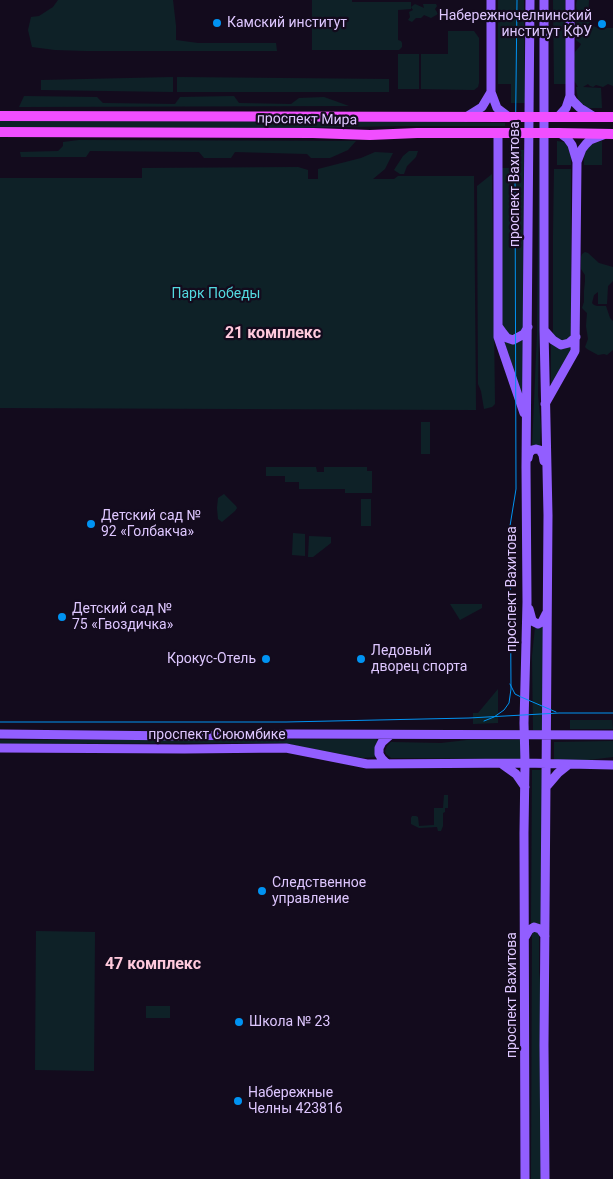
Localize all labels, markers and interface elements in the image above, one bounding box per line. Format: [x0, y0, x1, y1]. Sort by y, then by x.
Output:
place label: Набережночелнинский институт КФУ [439, 8, 592, 40]
place label: Камский институт [227, 15, 347, 31]
marker: Камский институт [211, 17, 223, 29]
marker: Набережночелнинский институт КФУ [596, 18, 608, 30]
street label: проспект Мира [257, 111, 357, 129]
street label: проспект Вахитова [507, 121, 523, 247]
park label: Парк Победы [172, 286, 260, 302]
district label: 21 комплекс [225, 324, 321, 344]
place label: Детский сад № 92 «Голбакча» [101, 508, 201, 540]
marker: Детский сад № 92 «Голбакча» [85, 518, 97, 530]
street label: проспект Вахитова [504, 526, 520, 652]
place label: Детский сад № 75 «Гвоздичка» [72, 601, 173, 634]
marker: Детский сад № 75 «Гвоздичка» [56, 611, 68, 623]
place label: Ледовый дворец спорта [371, 643, 467, 676]
place label: Крокус-Отель [167, 651, 256, 667]
marker: Крокус-Отель [260, 653, 272, 665]
marker: Ледовый дворец спорта [355, 653, 367, 665]
street label: проспект Сююмбике [148, 727, 286, 743]
place label: Следственное управление [272, 875, 366, 908]
marker: Следственное управление [256, 885, 268, 897]
street label: проспект Вахитова [504, 932, 520, 1058]
district label: 47 комплекс [105, 955, 201, 975]
place label: Школа № 23 [249, 1014, 330, 1030]
marker: Школа № 23 [233, 1016, 245, 1028]
place label: Набережные Челны 423816 [248, 1085, 343, 1118]
marker: Набережные Челны 423816 [232, 1095, 244, 1107]

